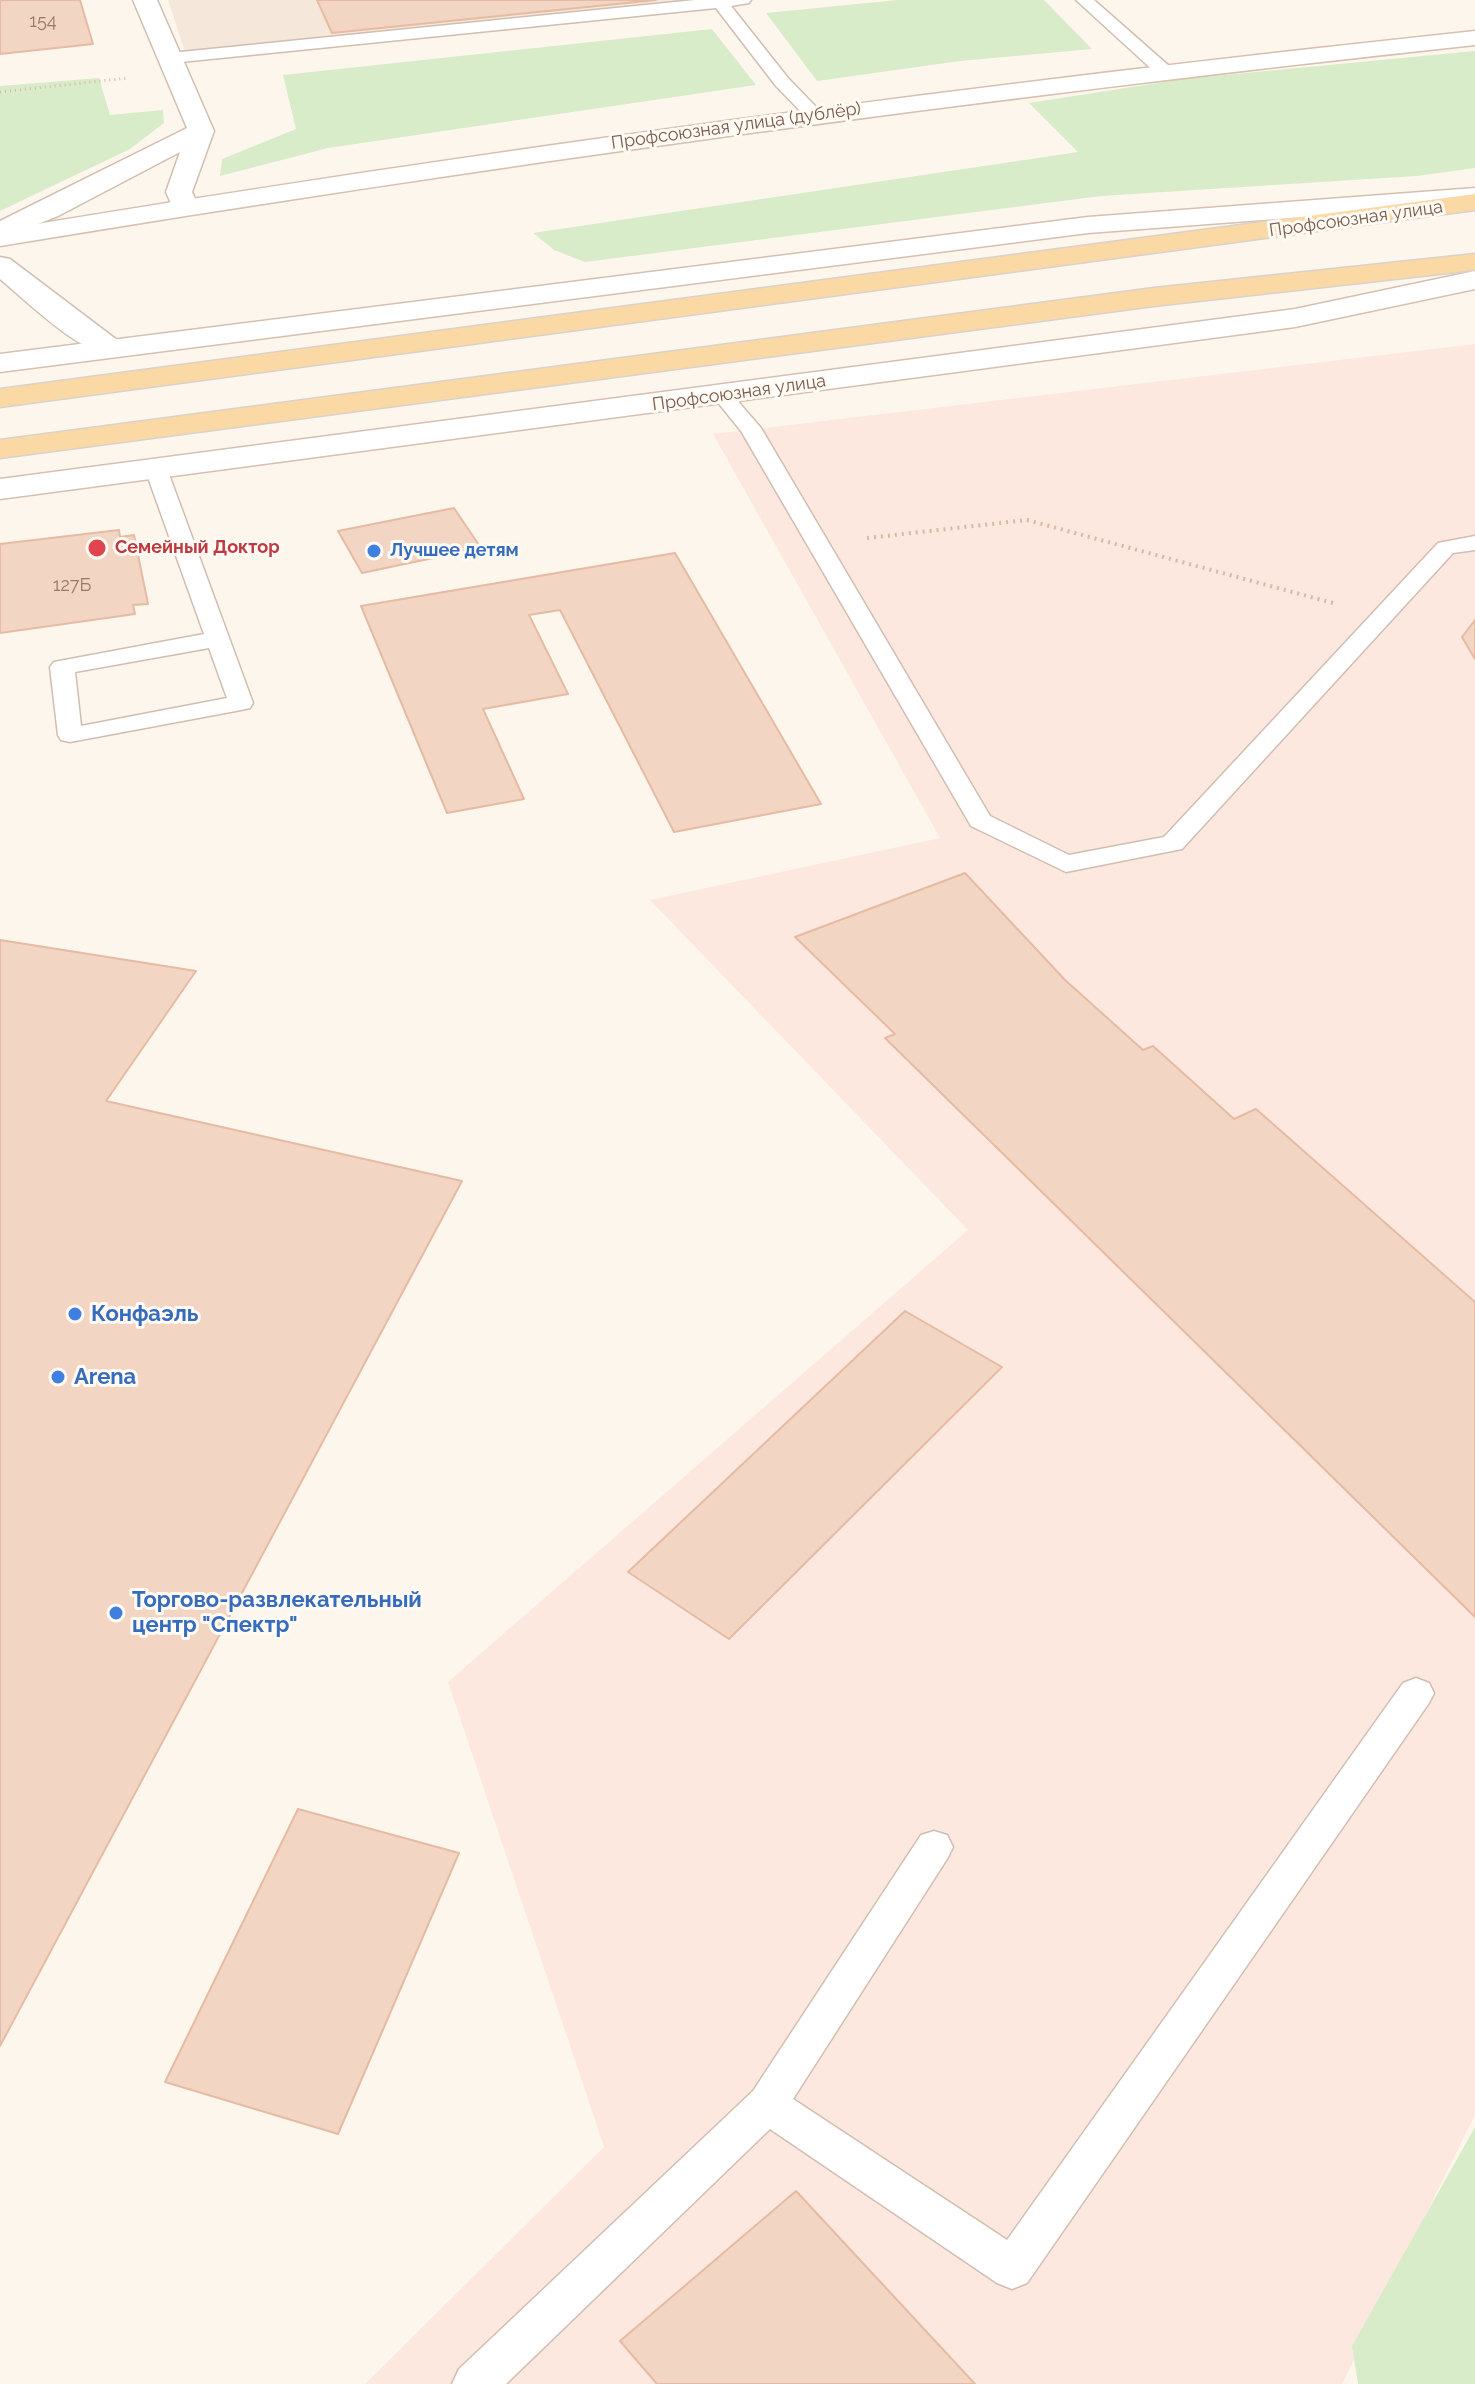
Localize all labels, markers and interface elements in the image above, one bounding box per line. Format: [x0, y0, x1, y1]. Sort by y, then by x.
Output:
house number: 154 [29, 11, 57, 33]
street label: Профсоюзная улица (дублёр) [610, 98, 862, 154]
street label: Профсоюзная улица [1268, 196, 1444, 242]
street label: Профсоюзная улица [651, 370, 827, 416]
marker: Семейный Доктор [86, 537, 108, 559]
place label: Семейный Доктор [115, 537, 280, 559]
place label: Лучшее детям [390, 540, 519, 562]
marker: Лучшее детям [365, 542, 383, 560]
house number: 127Б [53, 575, 91, 597]
place label: Конфаэль [91, 1301, 198, 1327]
marker: Конфаэль [66, 1305, 84, 1323]
place label: Arena [74, 1364, 136, 1390]
marker: Arena [49, 1368, 67, 1386]
place label: Торгово-развлекательный центр "Спектр" [132, 1587, 422, 1638]
marker: Торгово-развлекательный центр "Спектр" [107, 1604, 125, 1622]

